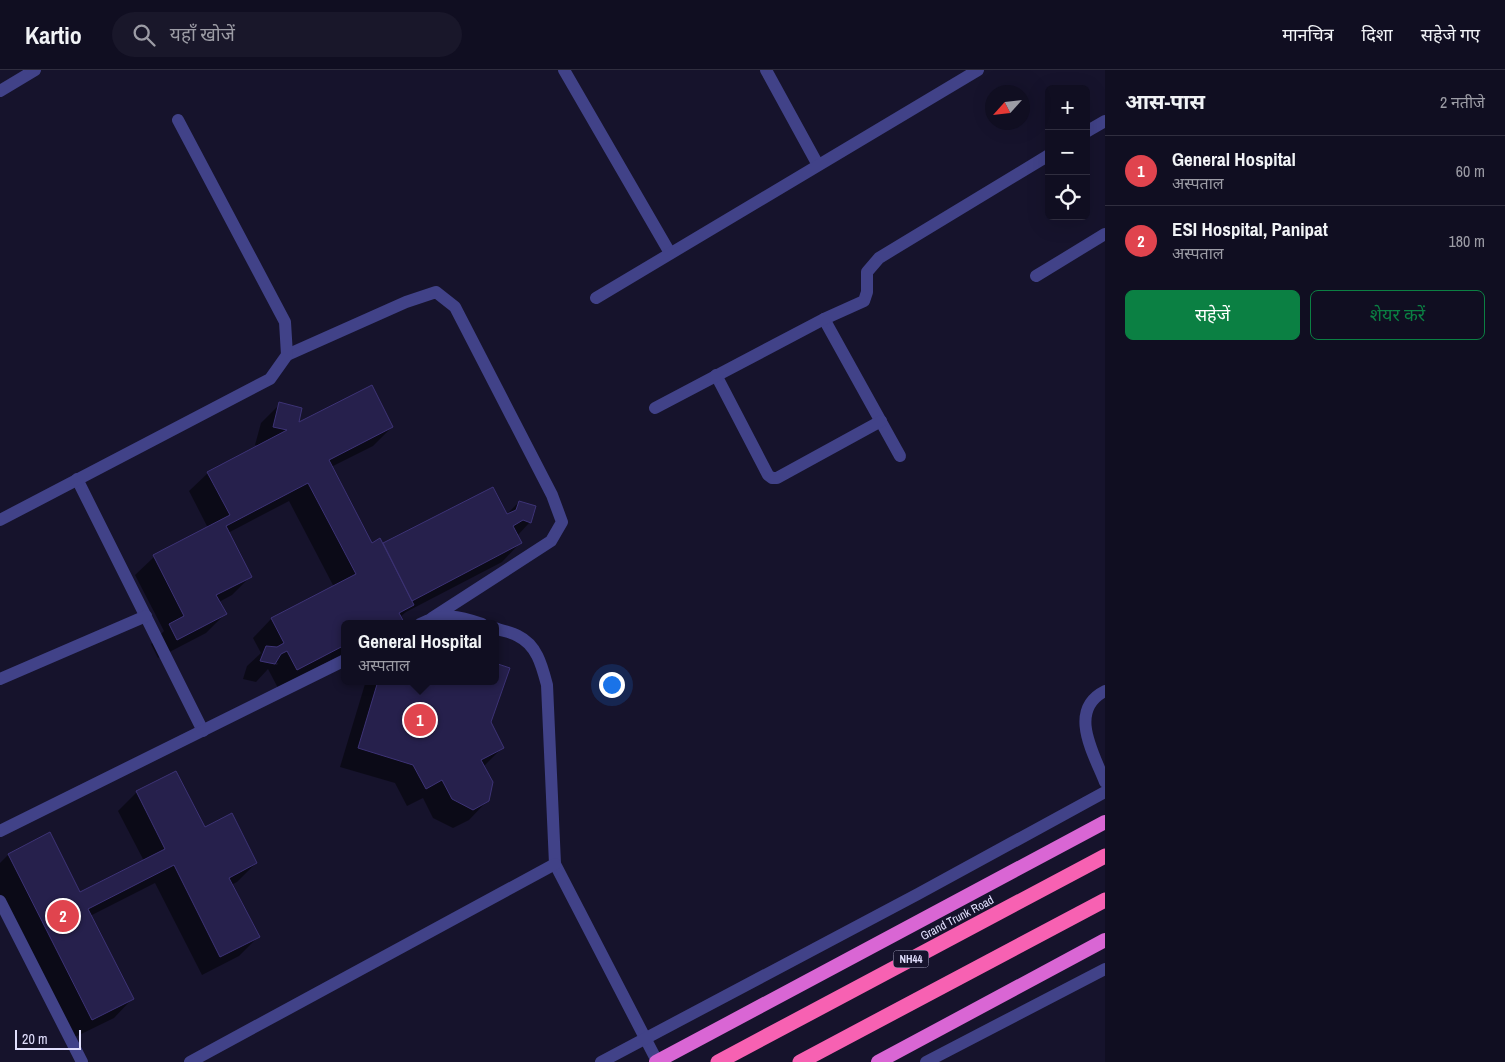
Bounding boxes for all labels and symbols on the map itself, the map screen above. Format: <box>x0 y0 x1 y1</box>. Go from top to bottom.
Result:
north arrow <box>985 85 1030 130</box>
your location <box>599 672 625 698</box>
pin: 1 <box>404 701 436 739</box>
street label: Grand Trunk Road <box>917 892 997 944</box>
pin: 2 <box>47 897 79 935</box>
road number: NH44 <box>894 951 928 968</box>
scale bar <box>15 1027 81 1050</box>

